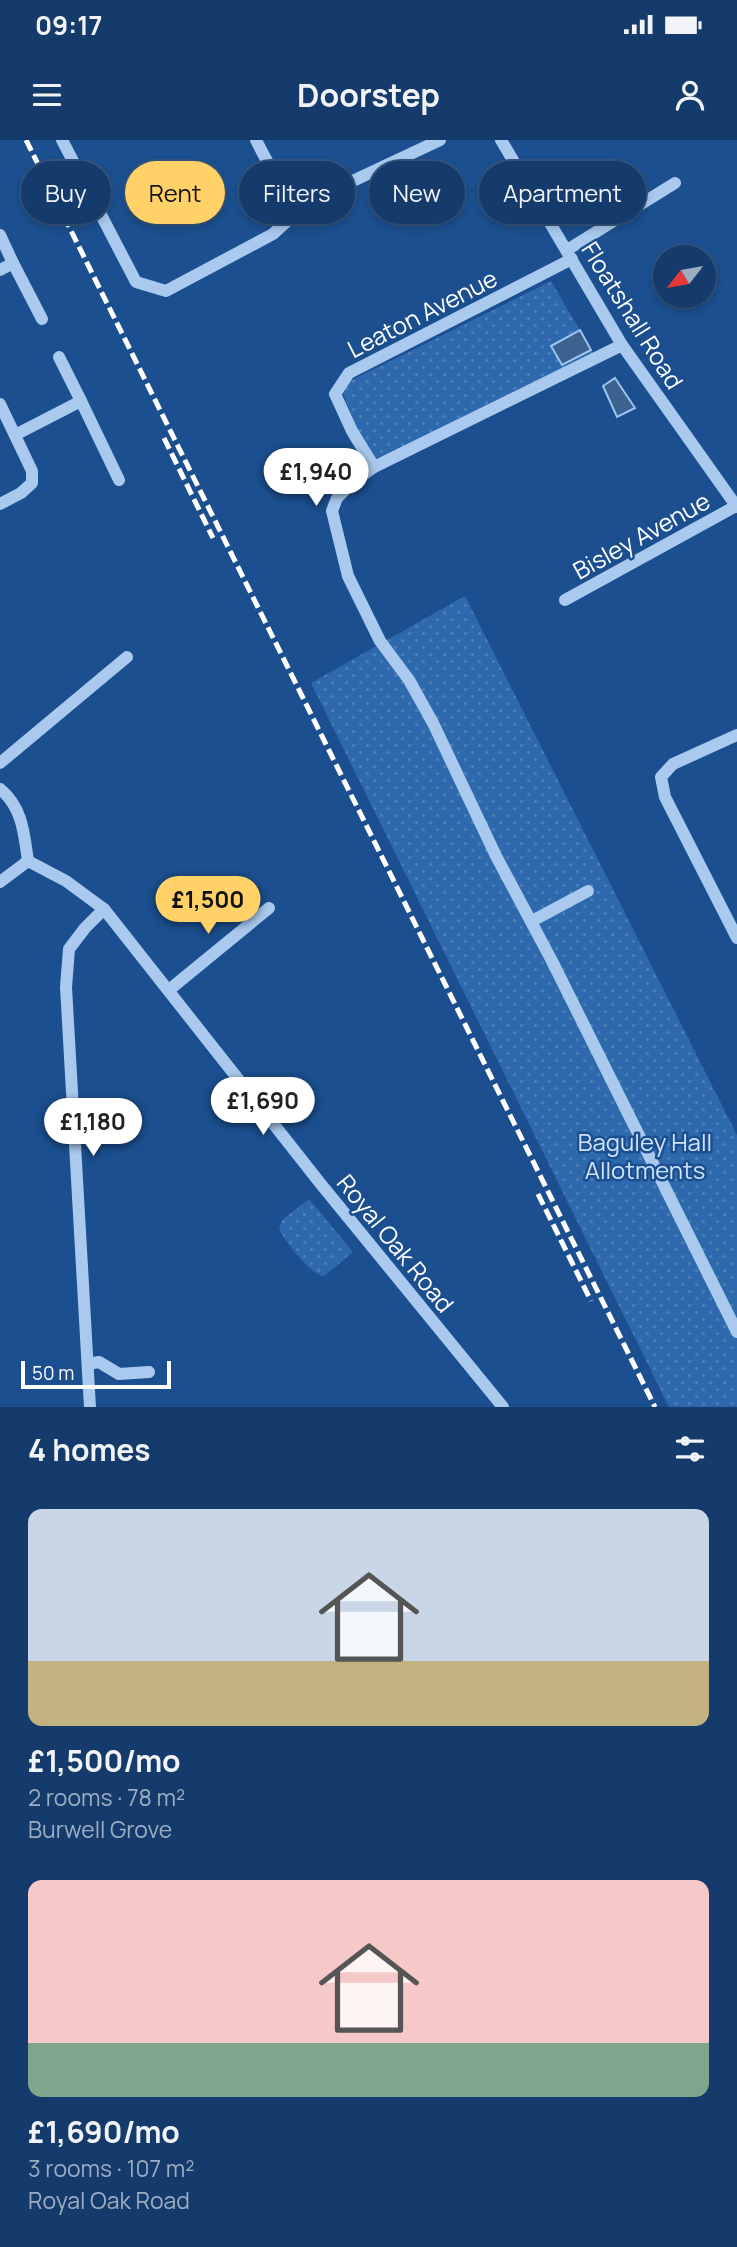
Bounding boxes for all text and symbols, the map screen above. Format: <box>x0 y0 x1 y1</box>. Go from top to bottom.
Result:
text: 09:17 <box>35 7 102 43</box>
text: Doorstep <box>297 73 440 117</box>
icon: menu <box>28 76 66 114</box>
icon: person <box>671 76 709 114</box>
chip: Buy <box>21 161 111 224</box>
chip: Rent <box>125 161 225 224</box>
chip: Filters <box>239 161 355 224</box>
chip: New <box>369 161 465 224</box>
chip: Apartment <box>479 161 646 224</box>
street label: Floatshall Road <box>575 235 691 395</box>
north arrow <box>653 245 716 308</box>
map controls <box>653 245 716 308</box>
street label: Leaton Avenue <box>341 261 503 365</box>
pin: £1,940 <box>259 448 373 508</box>
text: £1,940 <box>280 455 352 487</box>
street label: Bisley Avenue <box>567 484 715 586</box>
pin: £1,500 <box>151 876 265 936</box>
text: £1,500 <box>171 883 245 915</box>
pin: £1,690 <box>206 1077 320 1137</box>
text: £1,690 <box>227 1084 299 1116</box>
pin: £1,180 <box>36 1098 150 1158</box>
text: £1,180 <box>60 1105 126 1137</box>
park label: Baguley Hall Allotments <box>578 1125 712 1186</box>
street label: Royal Oak Road <box>330 1167 462 1319</box>
scale bar <box>21 1358 172 1390</box>
text: 50 m <box>32 1360 74 1386</box>
text: 4 homes <box>28 1429 151 1470</box>
icon: filters <box>671 1430 709 1468</box>
icon: home <box>306 1554 432 1680</box>
text: £1,500/mo <box>28 1740 181 1781</box>
text: 2 rooms · 78 m² <box>28 1781 185 1813</box>
text: Burwell Grove <box>28 1813 172 1845</box>
icon: home <box>306 1925 432 2051</box>
text: £1,690/mo <box>28 2111 180 2152</box>
text: 3 rooms · 107 m² <box>28 2152 194 2184</box>
text: Royal Oak Road <box>28 2184 190 2216</box>

